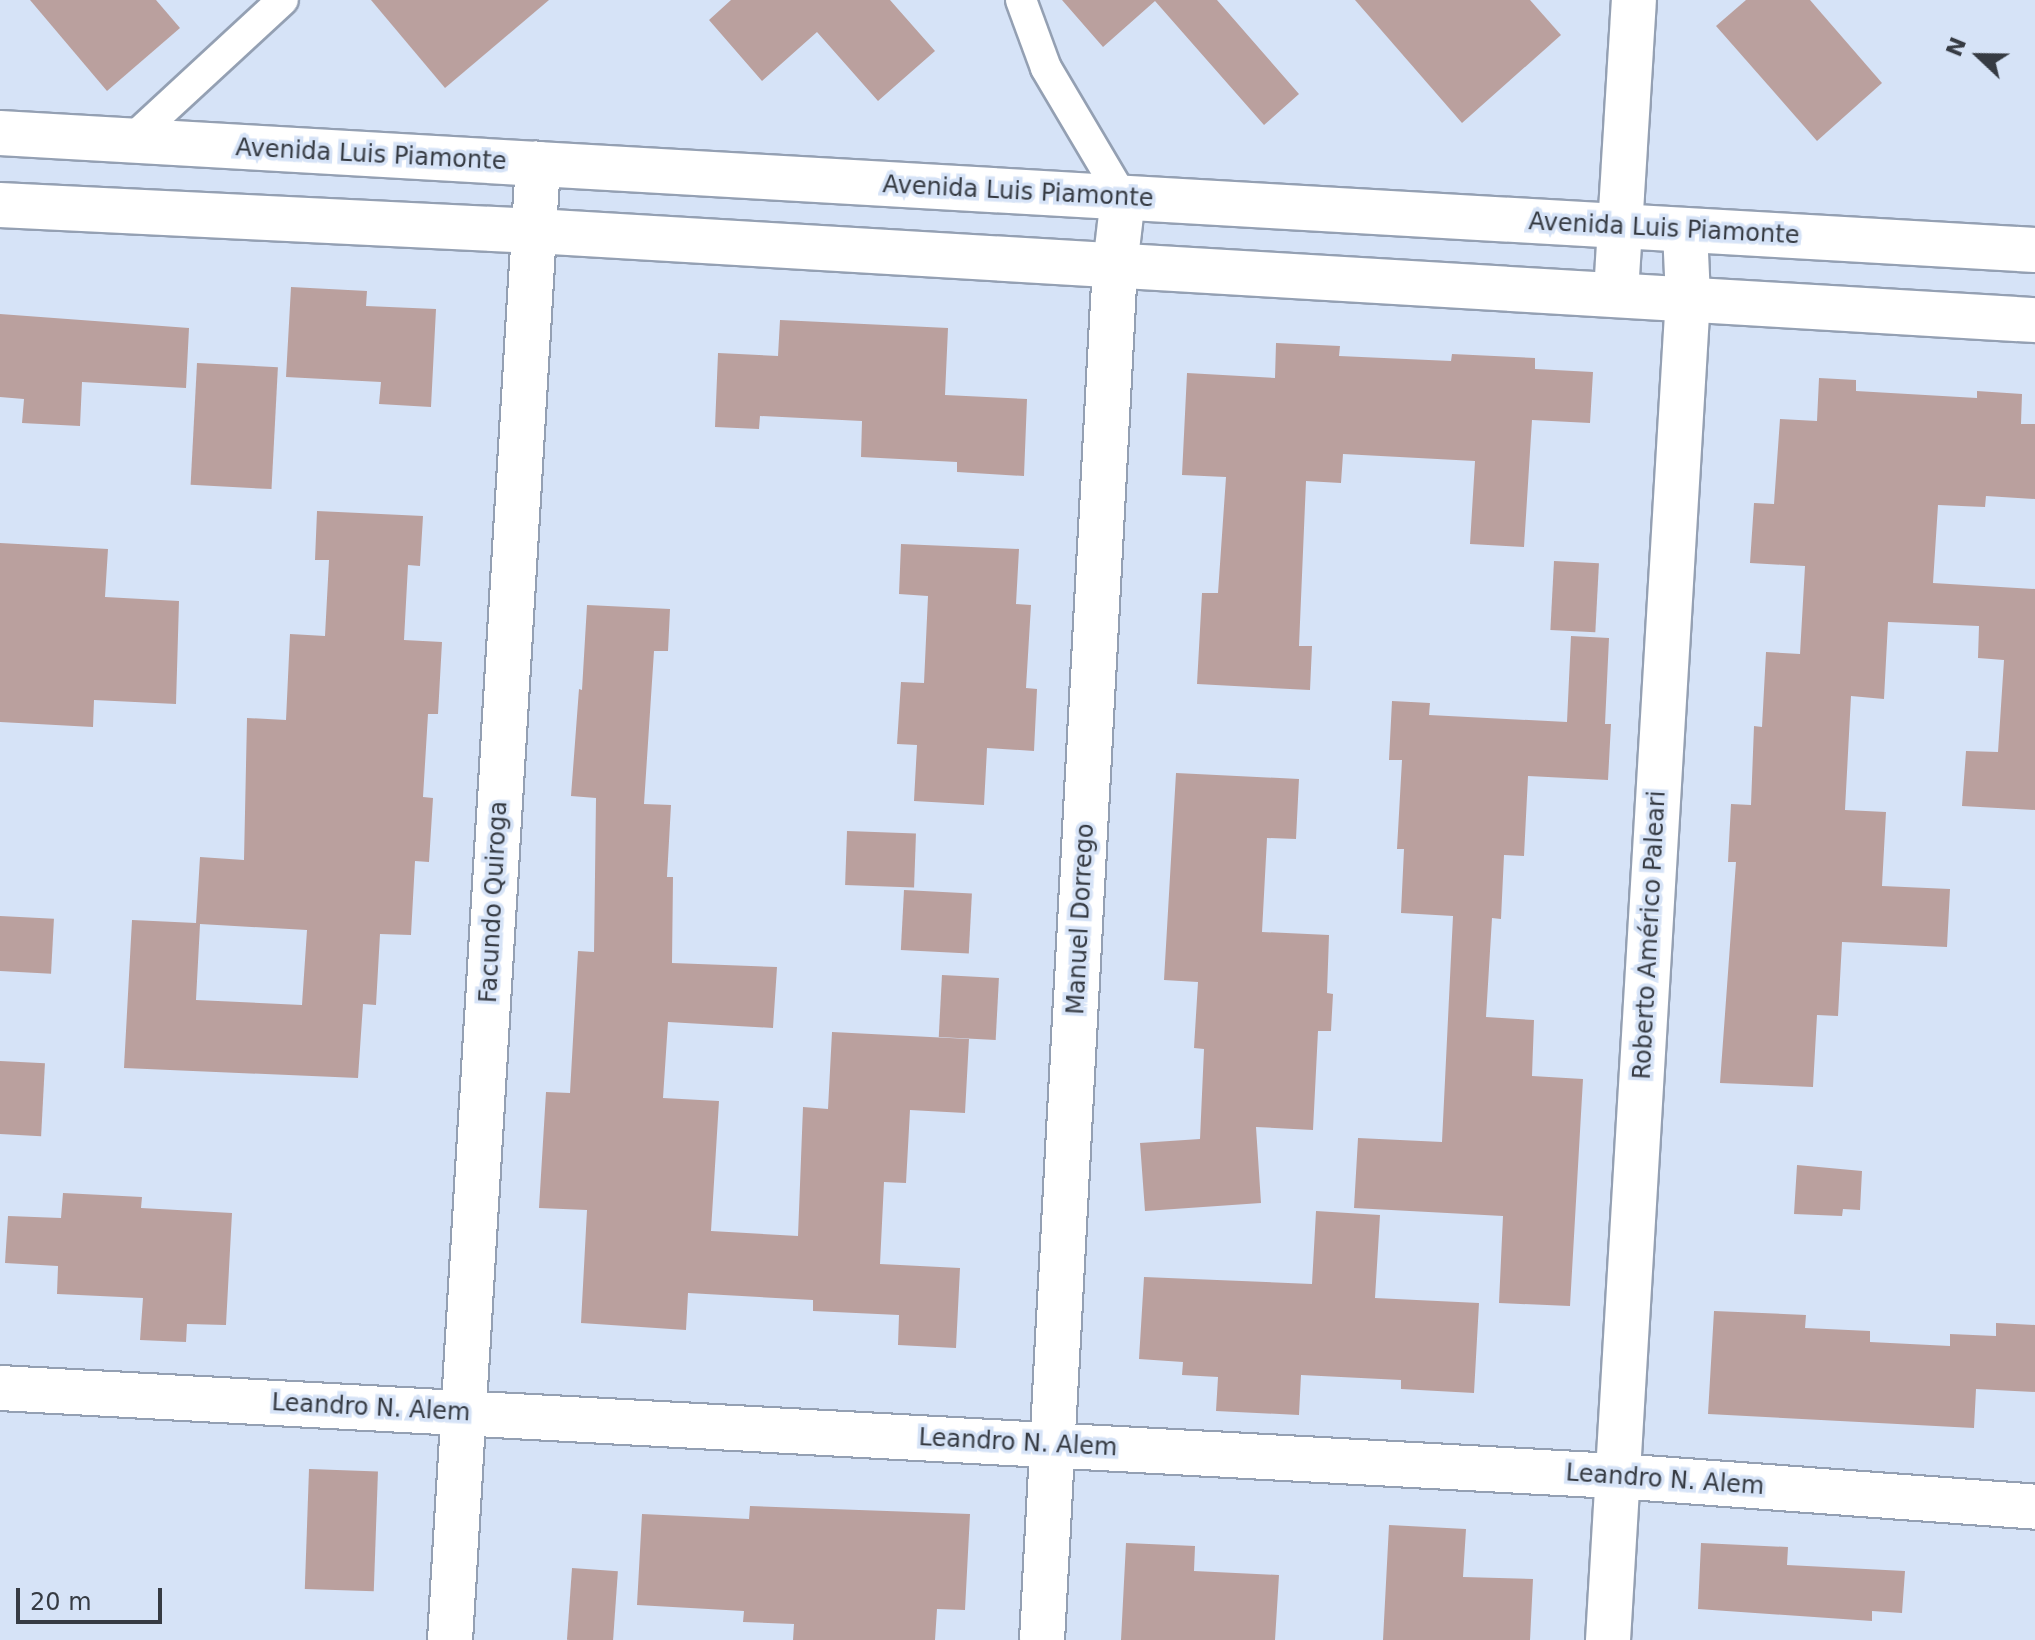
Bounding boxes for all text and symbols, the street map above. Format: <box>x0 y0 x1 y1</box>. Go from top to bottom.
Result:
north arrow <box>1939 16 2019 96</box>
text: N <box>1941 34 1971 60</box>
street label: Avenida Luis Piamonte <box>235 134 507 176</box>
street label: Avenida Luis Piamonte <box>882 171 1154 213</box>
street label: Avenida Luis Piamonte <box>1528 208 1800 250</box>
street label: Roberto Américo Paleari <box>1628 790 1672 1080</box>
street label: Facundo Quiroga <box>474 800 514 1004</box>
street label: Manuel Dorrego <box>1062 823 1100 1015</box>
street label: Leandro N. Alem <box>271 1388 471 1428</box>
street label: Leandro N. Alem <box>918 1423 1118 1463</box>
street label: Leandro N. Alem <box>1565 1459 1765 1501</box>
scale bar <box>20 1572 166 1622</box>
text: 20 m <box>30 1588 92 1616</box>

